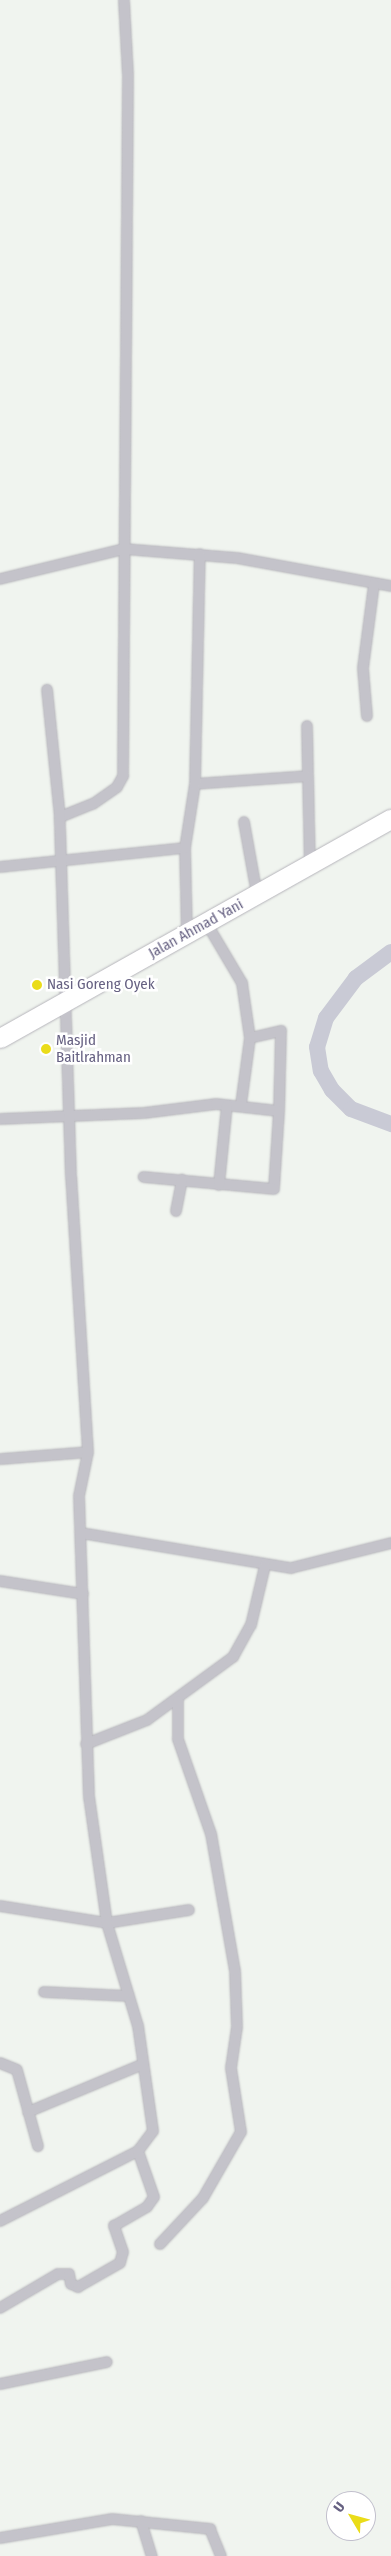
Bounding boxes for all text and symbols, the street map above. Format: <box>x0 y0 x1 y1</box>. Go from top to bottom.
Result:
street label: Jalan Ahmad Yani <box>145 896 247 962</box>
place label: Nasi Goreng Oyek <box>47 976 155 994</box>
marker: Nasi Goreng Oyek <box>31 979 43 991</box>
place label: Masjid Baitlrahman <box>56 1031 131 1066</box>
marker: Masjid Baitlrahman <box>40 1043 52 1055</box>
north arrow <box>326 2491 376 2541</box>
text: U <box>330 2499 349 2516</box>

